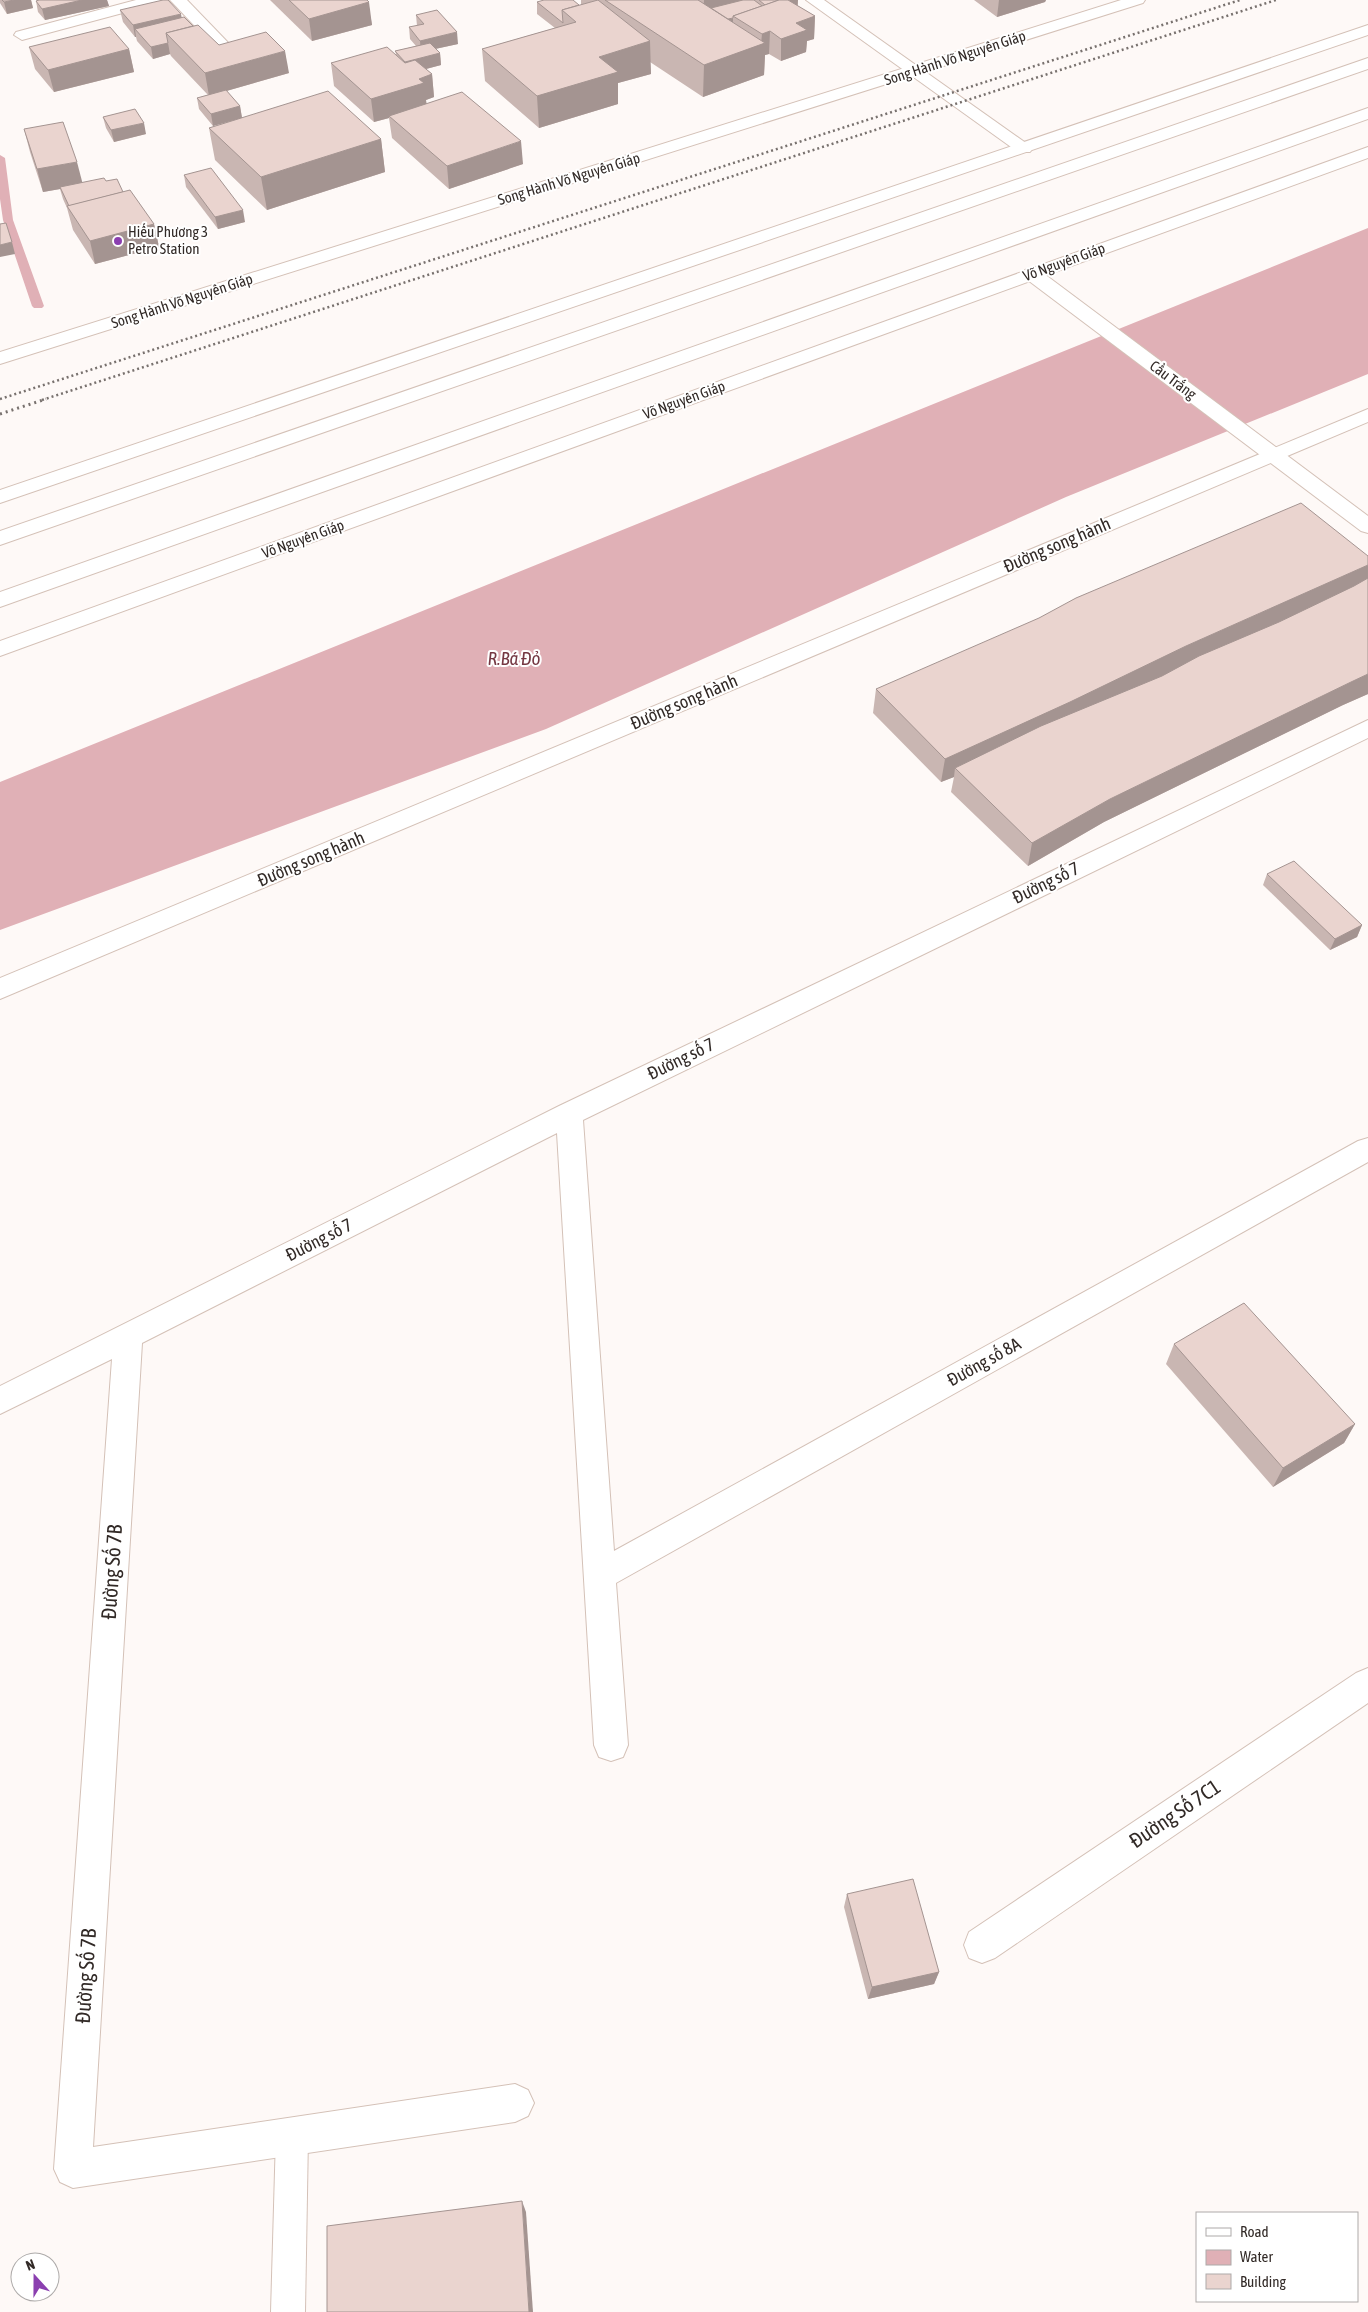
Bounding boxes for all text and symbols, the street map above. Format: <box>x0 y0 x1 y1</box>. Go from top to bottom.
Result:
street label: Song Hành Võ Nguyên Giáp <box>882 27 1028 88</box>
street label: Song Hành Võ Nguyên Giáp <box>496 149 642 208</box>
place label: Hiếu Phương 3 Petro Station <box>128 223 208 257</box>
marker: Hiếu Phương 3 Petro Station <box>112 235 124 247</box>
street label: Võ Nguyên Giáp <box>1020 239 1107 284</box>
street label: Song Hành Võ Nguyên Giáp <box>109 270 255 331</box>
street label: Cầu Trắng <box>1147 357 1200 403</box>
street label: Võ Nguyên Giáp <box>640 377 727 422</box>
street label: Đường song hành <box>1000 513 1114 577</box>
street label: Võ Nguyên Giáp <box>259 516 346 561</box>
water label: R.Bá Đỏ <box>488 647 541 669</box>
street label: Đường song hành <box>627 670 741 734</box>
street label: Đường song hành <box>254 827 368 891</box>
street label: Đường số 7 <box>1008 856 1083 908</box>
street label: Đường số 7 <box>643 1032 718 1084</box>
street label: Đường số 7 <box>282 1213 356 1265</box>
street label: Đường số 8A <box>943 1332 1024 1390</box>
street label: Đường Số 7B <box>96 1524 126 1620</box>
street label: Đường Số 7C1 <box>1124 1774 1225 1852</box>
street label: Đường Số 7B <box>70 1928 100 2024</box>
legend <box>1196 2212 1358 2302</box>
text: Road <box>1240 2223 1269 2240</box>
text: Water <box>1240 2248 1273 2265</box>
north arrow <box>10 2252 60 2302</box>
text: N <box>24 2256 37 2274</box>
text: Building <box>1240 2273 1286 2290</box>

